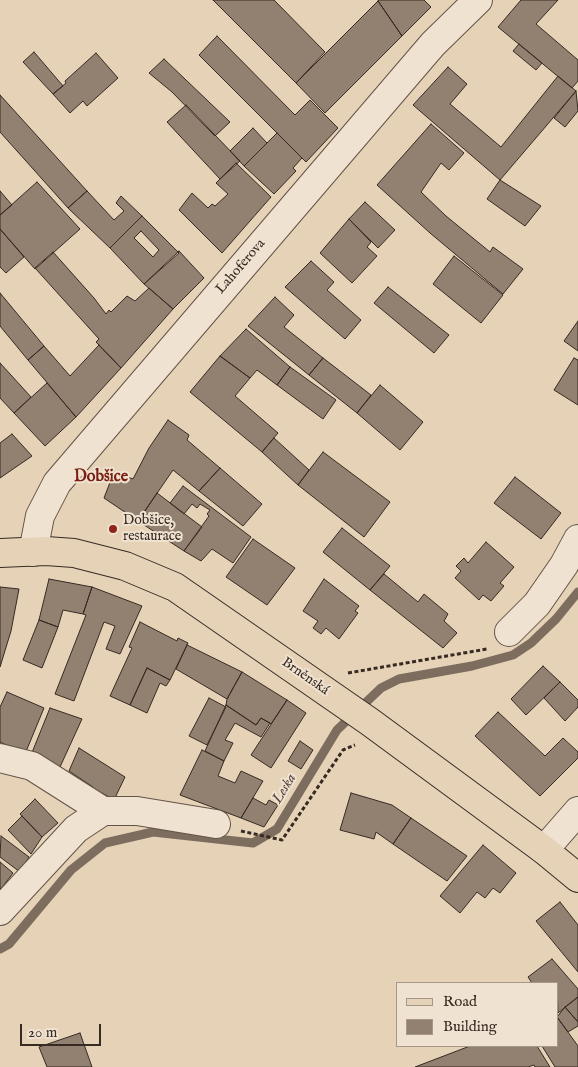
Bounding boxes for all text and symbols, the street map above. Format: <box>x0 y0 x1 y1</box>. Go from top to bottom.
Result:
street label: Lahoferova <box>213 236 269 298</box>
district label: Dobšice <box>74 468 128 488</box>
place label: Dobšice, restaurace <box>123 513 181 546</box>
marker: Dobšice, restaurace <box>107 523 119 535</box>
street label: Brněnská <box>278 655 332 699</box>
water label: Leska <box>269 771 301 807</box>
legend <box>396 982 558 1047</box>
text: Road <box>443 992 477 1011</box>
scale bar <box>22 1014 104 1046</box>
text: Building <box>443 1017 497 1036</box>
text: 20 m <box>28 1023 57 1042</box>

